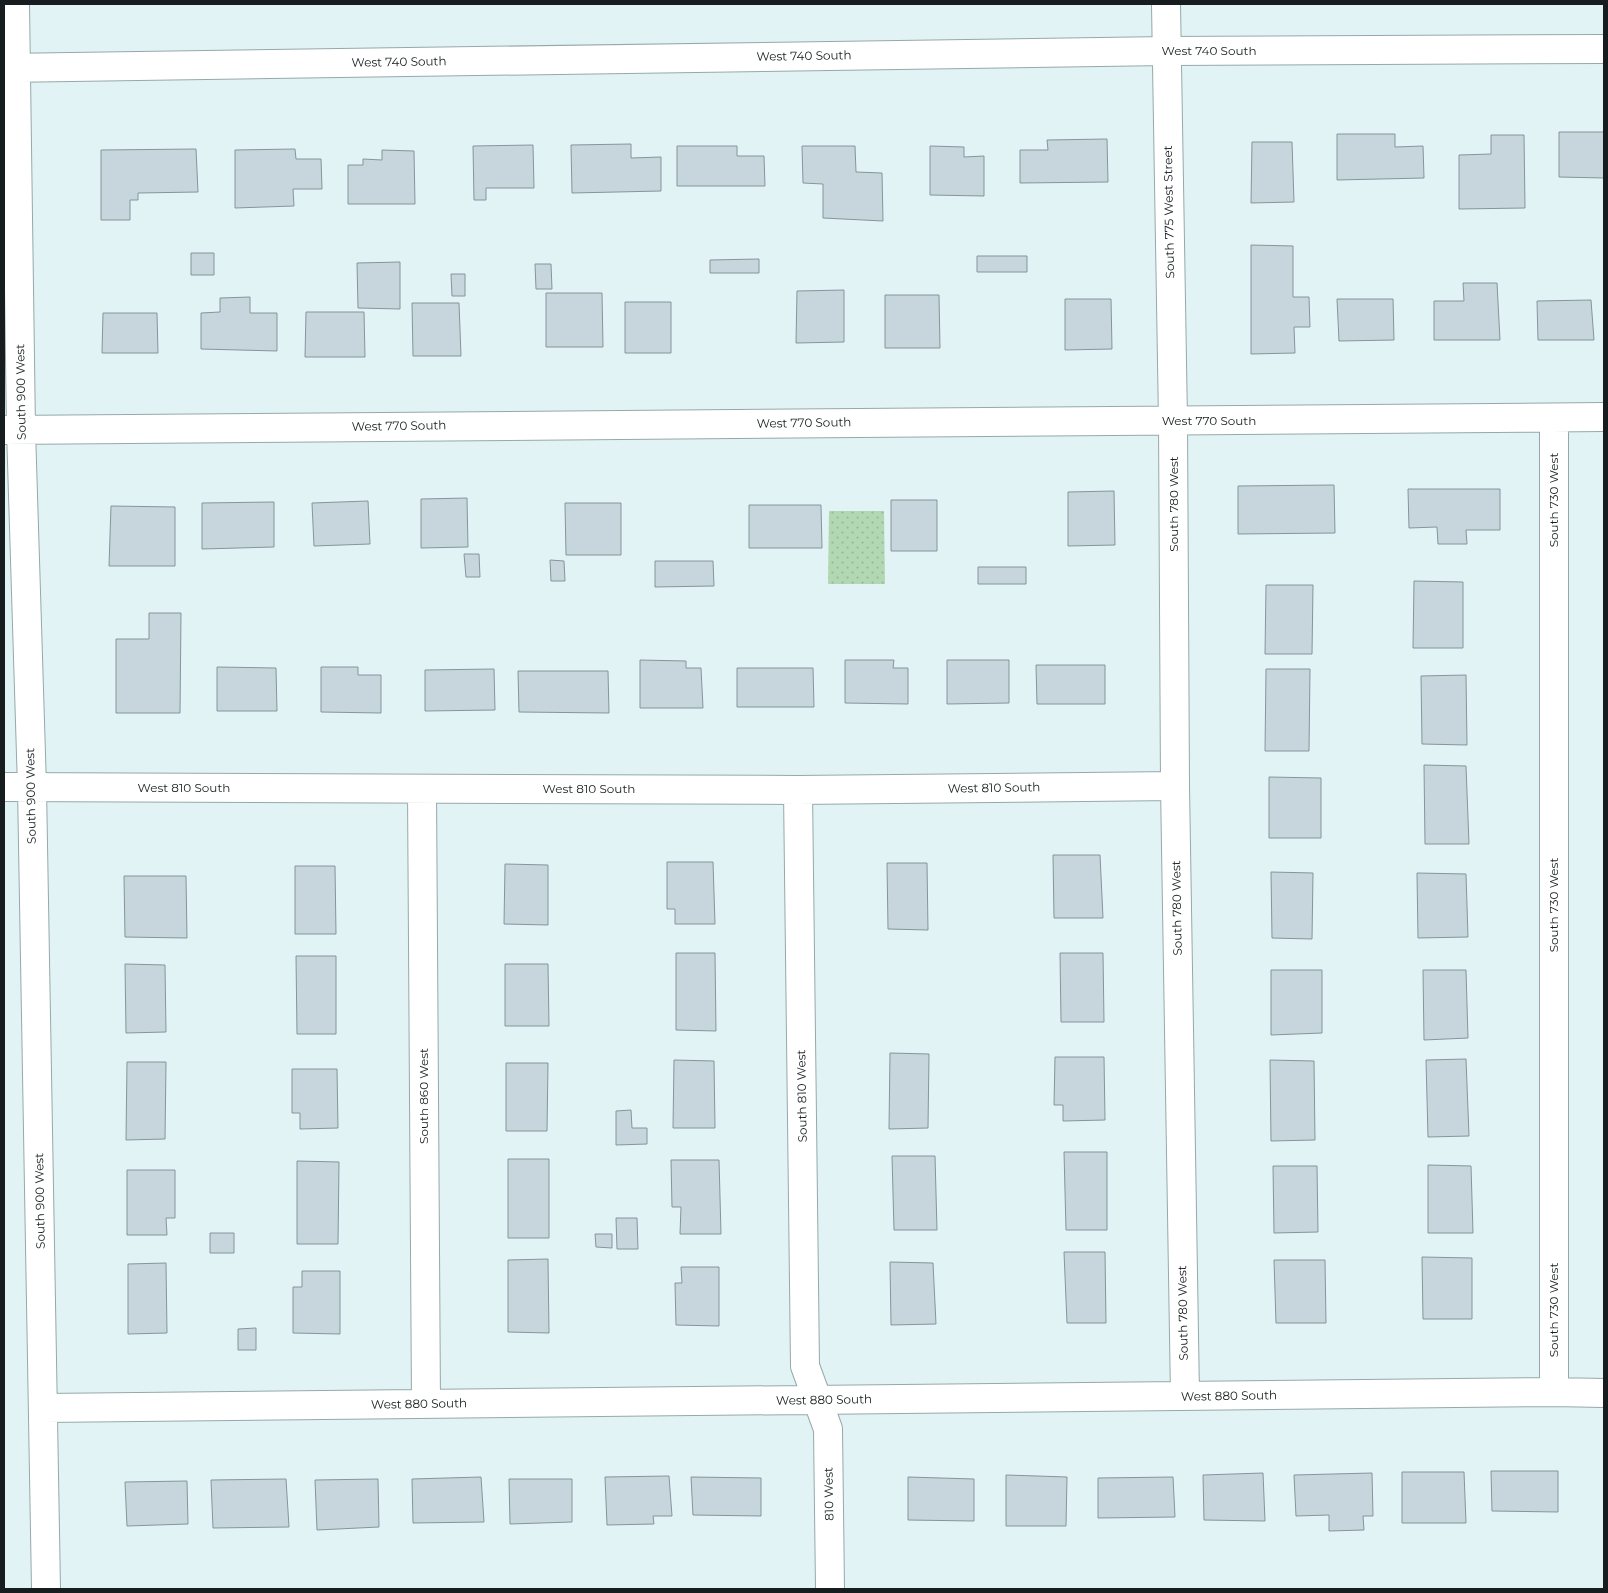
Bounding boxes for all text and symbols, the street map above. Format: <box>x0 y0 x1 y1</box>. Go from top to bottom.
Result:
street label: West 740 South <box>1161 43 1257 58</box>
street label: West 740 South <box>756 47 852 64</box>
street label: West 740 South <box>351 53 447 70</box>
street label: South 775 West Street <box>1160 145 1177 279</box>
street label: South 900 West <box>12 344 29 440</box>
street label: West 770 South <box>1162 413 1256 428</box>
street label: West 770 South <box>757 414 851 431</box>
street label: West 770 South <box>352 417 446 434</box>
street label: South 730 West <box>1546 453 1561 547</box>
street label: South 780 West <box>1166 456 1181 552</box>
street label: South 900 West <box>22 748 39 844</box>
street label: West 810 South <box>947 779 1041 796</box>
street label: West 810 South <box>138 780 230 795</box>
street label: West 810 South <box>543 781 635 796</box>
street label: South 730 West <box>1546 858 1561 952</box>
street label: South 780 West <box>1168 860 1185 956</box>
street label: South 860 West <box>416 1048 431 1144</box>
street label: South 810 West <box>793 1049 810 1143</box>
street label: South 900 West <box>31 1153 48 1249</box>
street label: South 730 West <box>1546 1263 1561 1357</box>
street label: South 780 West <box>1174 1265 1191 1361</box>
street label: West 880 South <box>1181 1387 1277 1404</box>
street label: West 880 South <box>776 1391 872 1408</box>
street label: West 880 South <box>371 1395 467 1412</box>
street label: 810 West <box>821 1467 836 1521</box>

